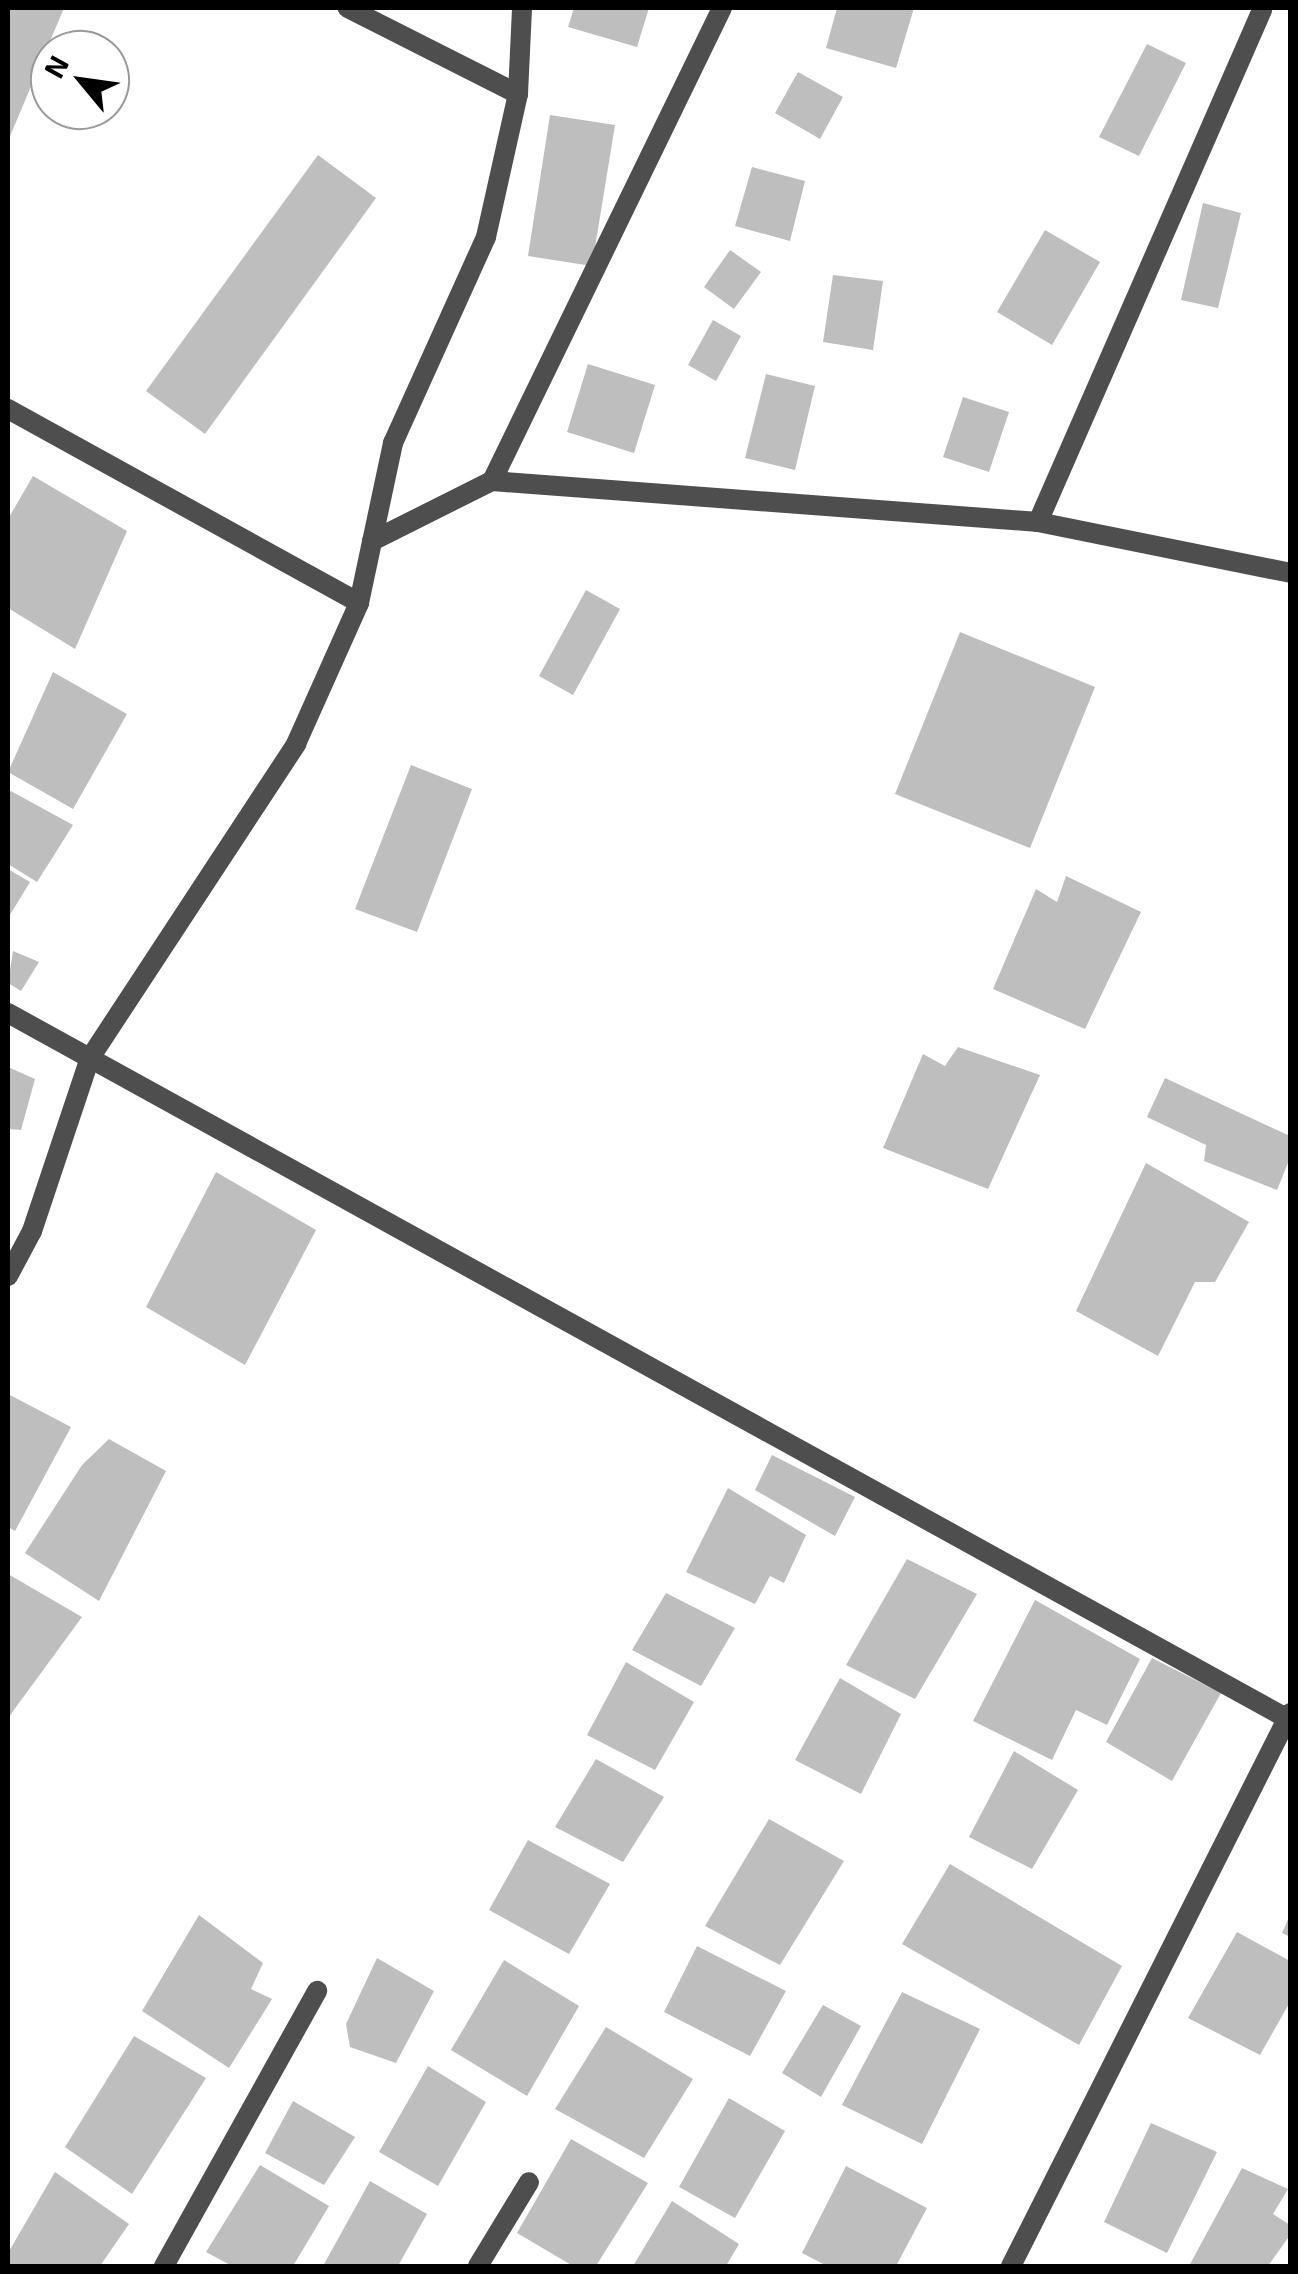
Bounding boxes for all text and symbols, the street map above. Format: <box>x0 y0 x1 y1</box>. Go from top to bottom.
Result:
north arrow <box>30 30 130 130</box>
text: N <box>36 49 75 84</box>

